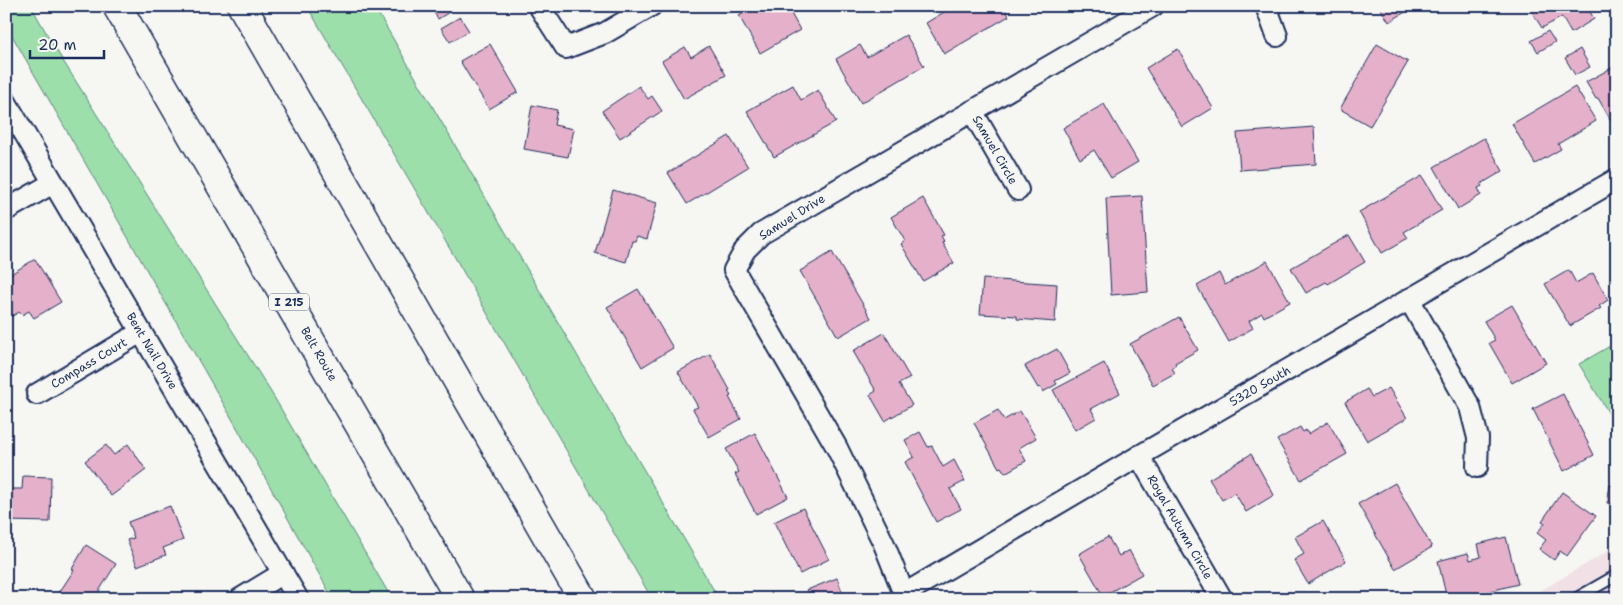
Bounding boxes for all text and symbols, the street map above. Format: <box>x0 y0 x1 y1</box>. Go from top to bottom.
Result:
scale bar <box>30 28 104 60</box>
text: 20 m <box>38 35 77 55</box>
street label: Samuel Circle <box>969 113 1021 188</box>
street label: Samuel Drive <box>756 190 828 244</box>
road number: I 215 <box>269 294 309 310</box>
street label: Bent Nail Drive <box>123 310 181 393</box>
street label: Belt Route <box>297 324 341 384</box>
street label: Compass Court <box>48 334 130 392</box>
street label: 5320 South <box>1227 362 1293 410</box>
street label: Royal Autumn Circle <box>1144 472 1216 582</box>

